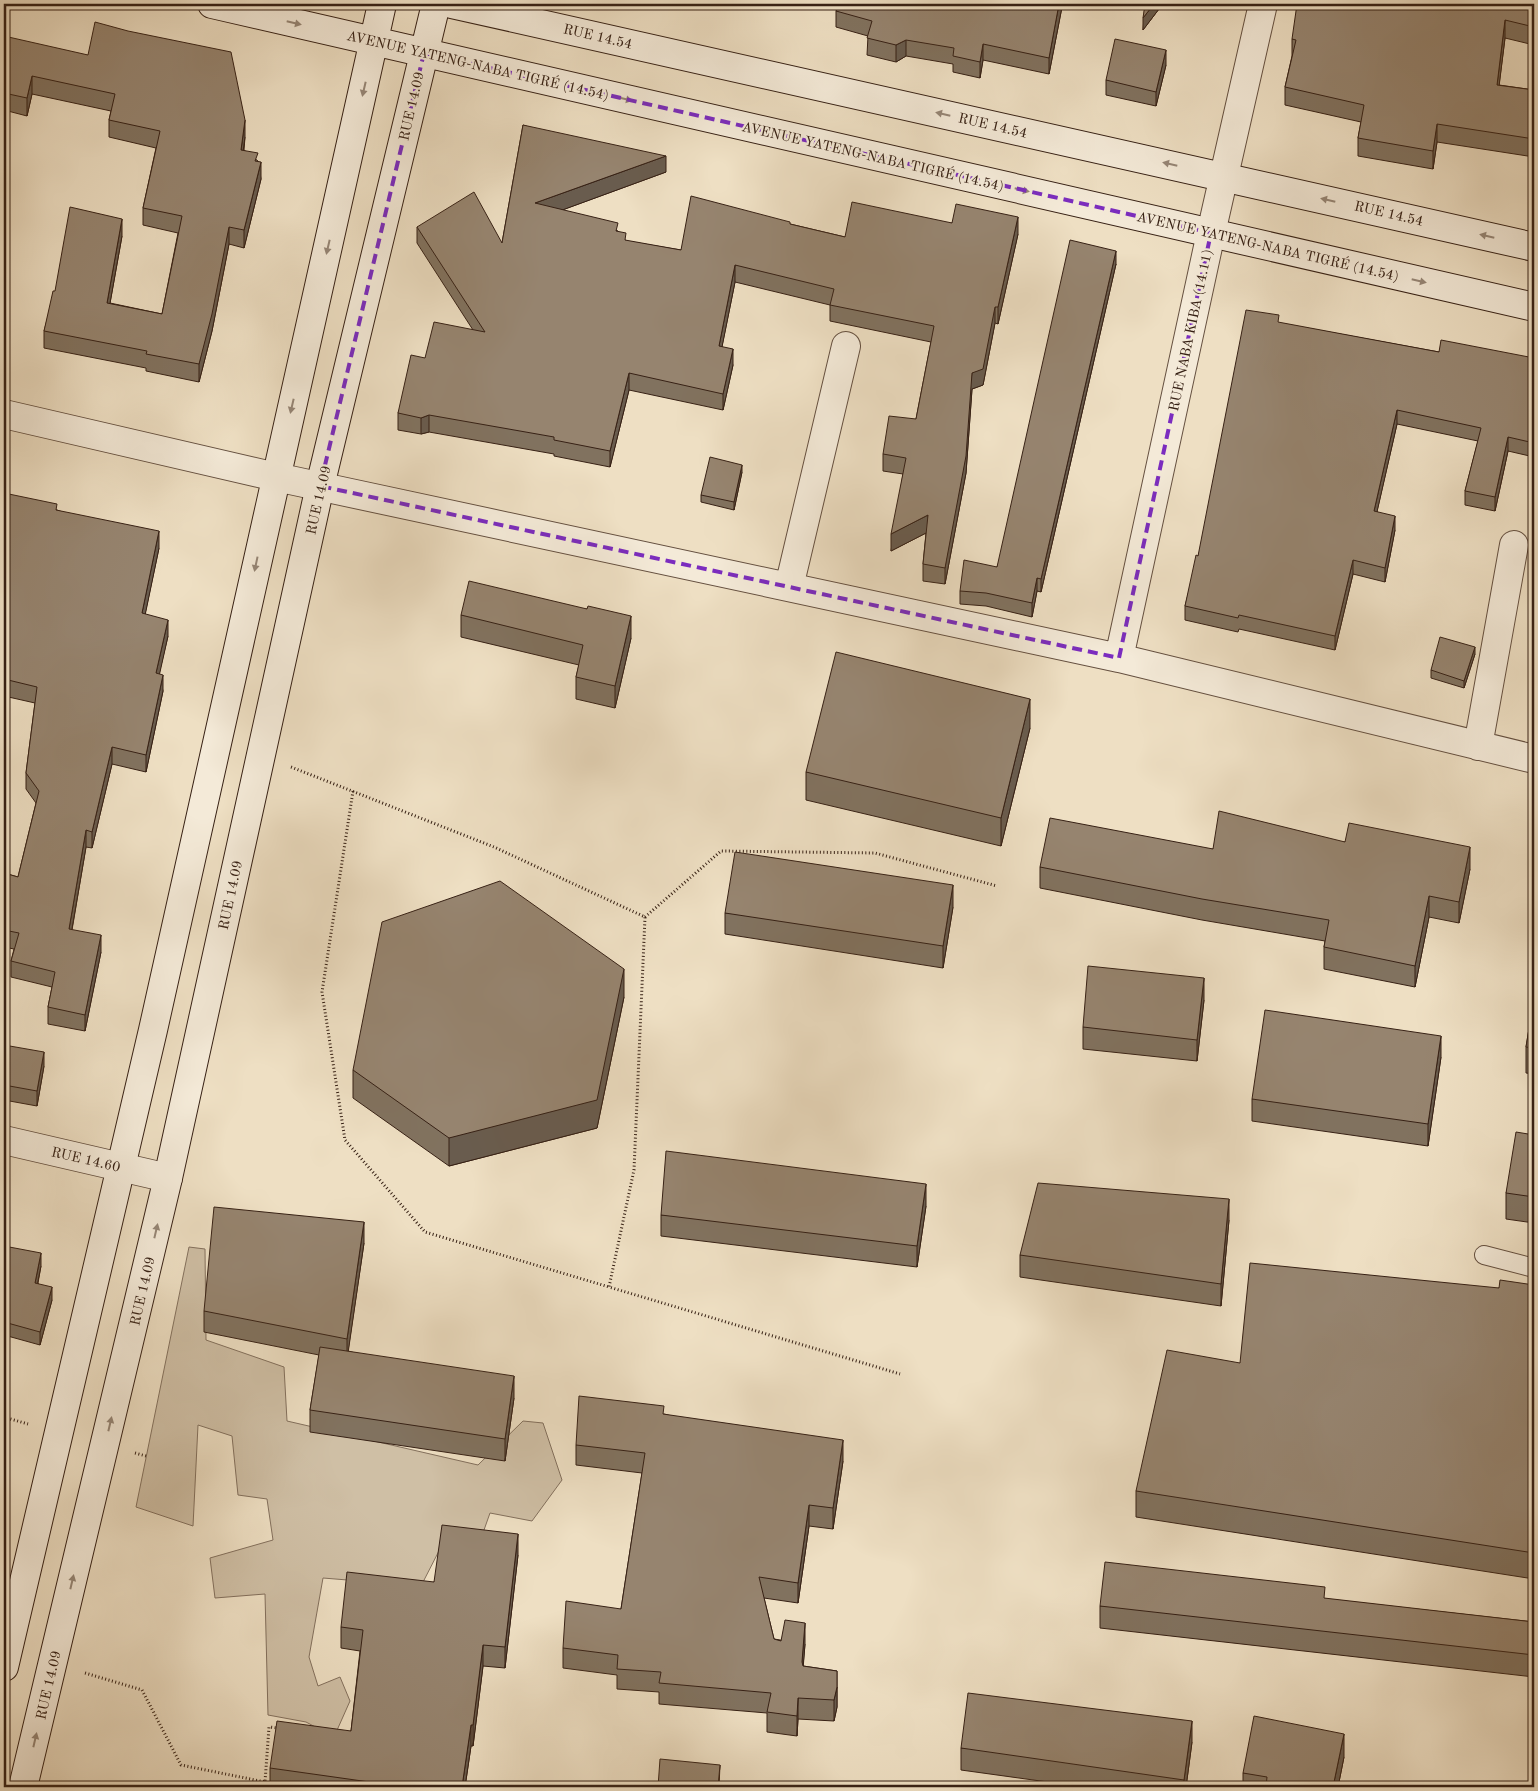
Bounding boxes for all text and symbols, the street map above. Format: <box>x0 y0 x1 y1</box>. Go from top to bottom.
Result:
one-way arrow <box>286 19 301 27</box>
street label: RUE 14.54 <box>562 22 634 52</box>
street label: AVENUE YATENG-NABA TIGRÉ (14.54) <box>345 26 611 103</box>
street label: RUE 14.09 <box>397 70 427 142</box>
one-way arrow <box>360 81 368 96</box>
one-way arrow <box>617 95 632 103</box>
one-way arrow <box>934 109 950 117</box>
street label: RUE 14.54 <box>957 111 1029 141</box>
street label: AVENUE YATENG-NABA TIGRÉ (14.54) <box>740 117 1006 194</box>
one-way arrow <box>1162 160 1177 168</box>
one-way arrow <box>1015 186 1030 194</box>
one-way arrow <box>1320 195 1336 203</box>
street label: RUE 14.54 <box>1353 199 1425 229</box>
street label: AVENUE YATENG-NABA TIGRÉ (14.54) <box>1135 207 1401 284</box>
one-way arrow <box>1479 232 1494 240</box>
one-way arrow <box>324 240 332 255</box>
street label: RUE NABA KIBA (14.11) <box>1167 248 1215 413</box>
one-way arrow <box>1412 277 1427 285</box>
one-way arrow <box>288 398 296 413</box>
street label: RUE 14.09 <box>304 464 334 536</box>
one-way arrow <box>252 557 260 572</box>
street label: RUE 14.09 <box>217 859 245 931</box>
street label: RUE 14.60 <box>50 1145 122 1175</box>
one-way arrow <box>152 1224 160 1239</box>
street label: RUE 14.09 <box>128 1255 158 1327</box>
one-way arrow <box>106 1416 114 1431</box>
one-way arrow <box>69 1574 77 1589</box>
street label: RUE 14.09 <box>34 1649 64 1721</box>
one-way arrow <box>31 1732 39 1747</box>

